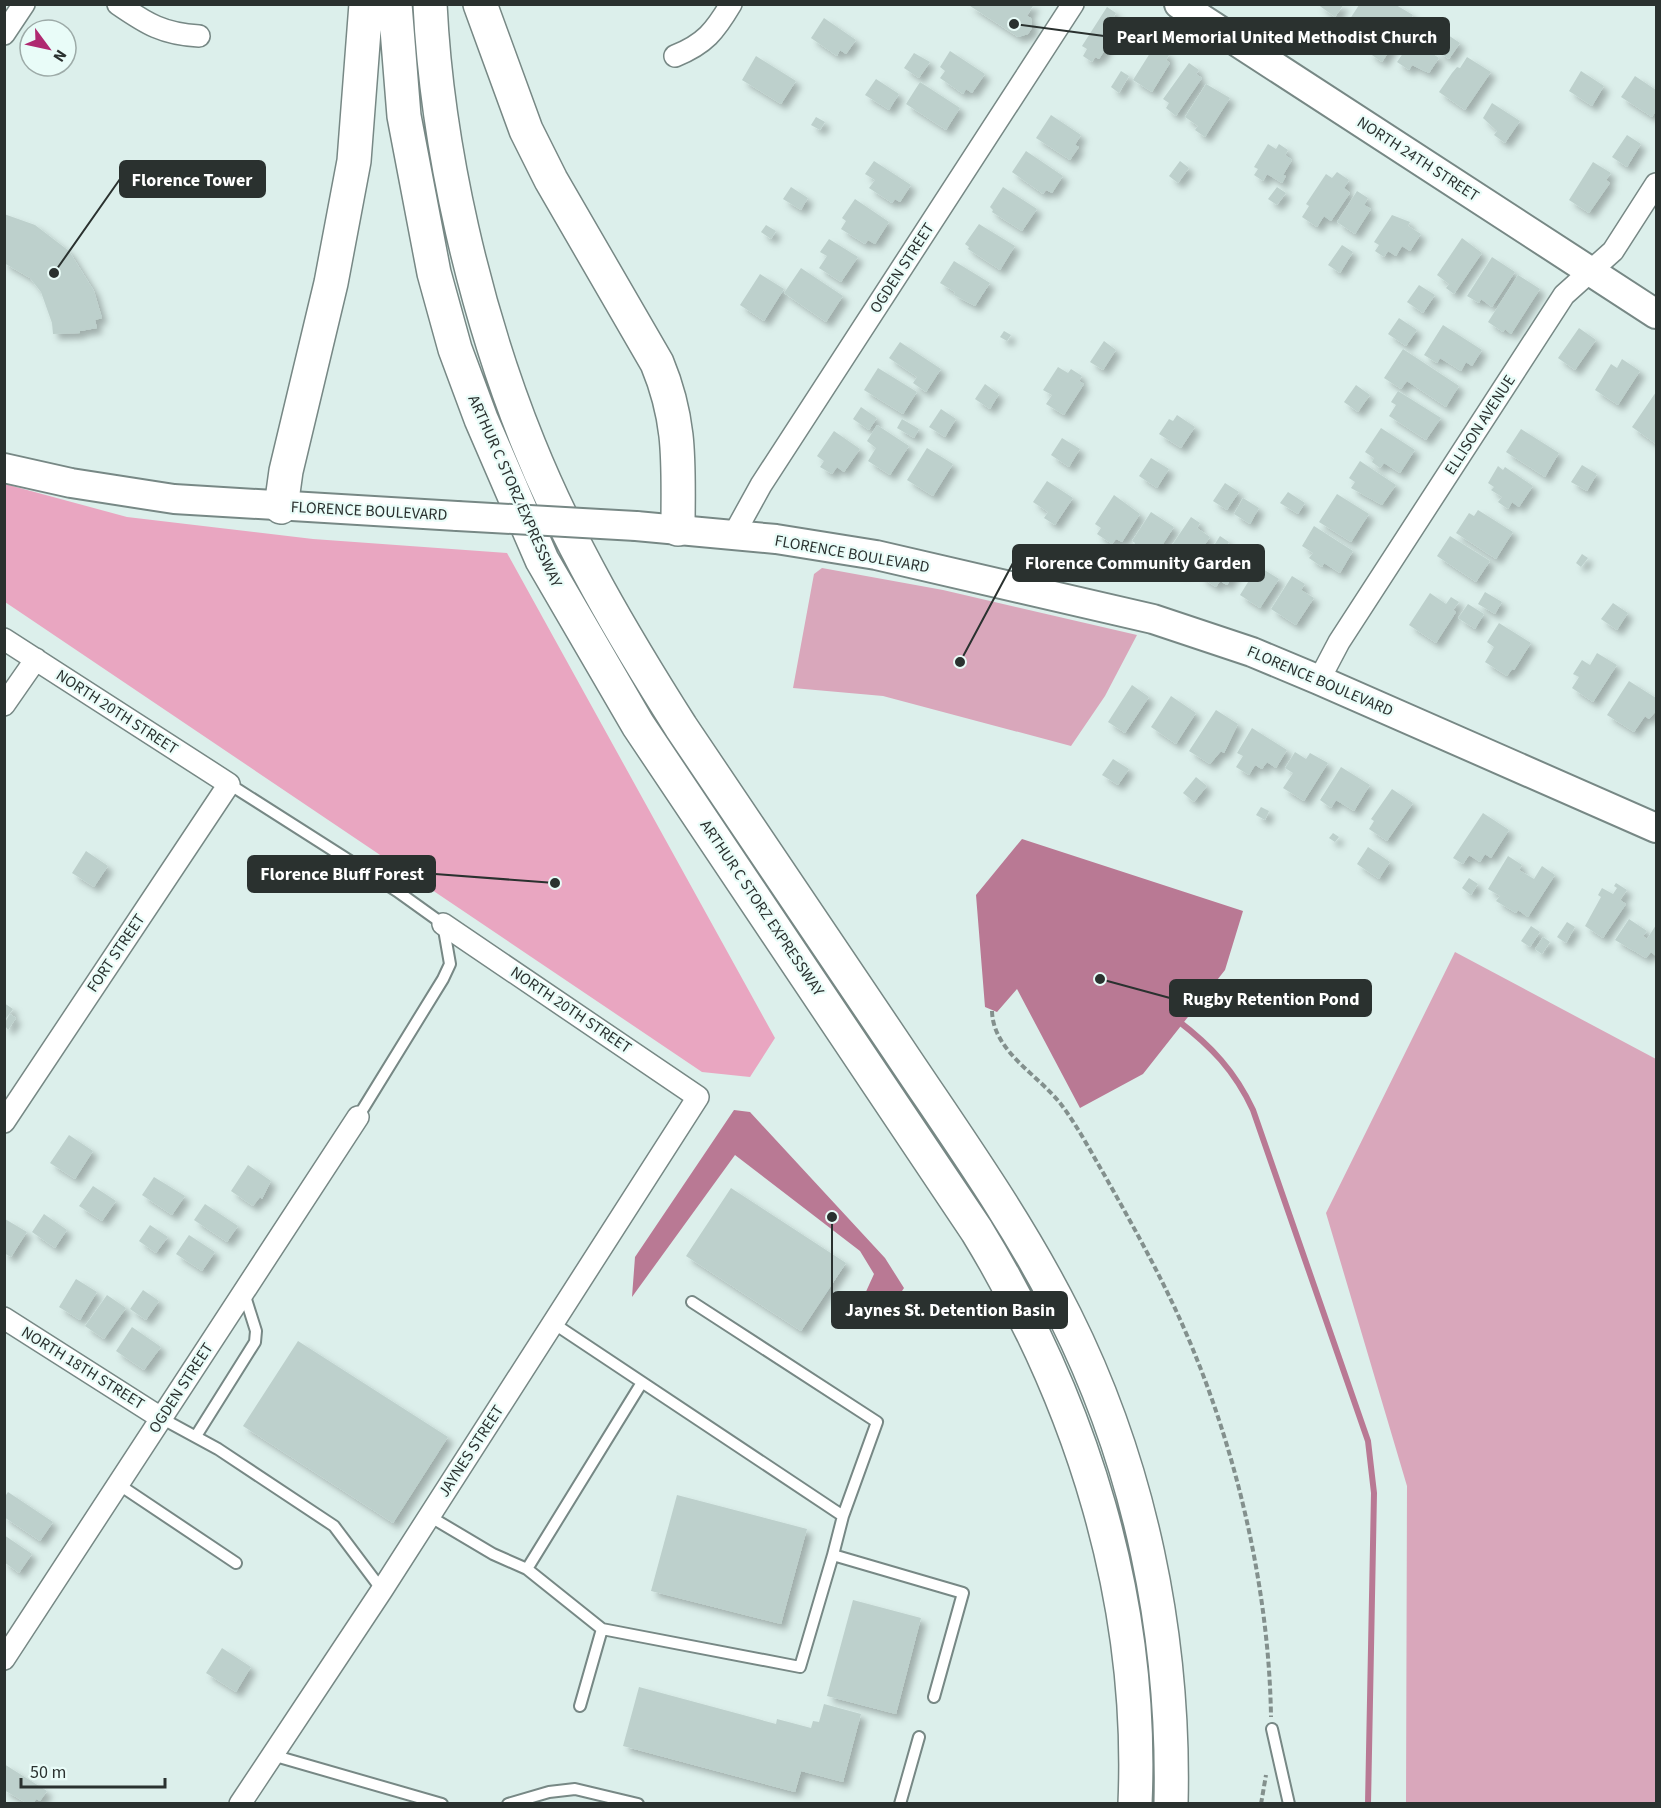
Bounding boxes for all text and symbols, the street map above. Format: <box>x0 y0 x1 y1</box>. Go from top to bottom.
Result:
north arrow <box>18 18 78 78</box>
callout: Pearl Memorial United Methodist Church <box>1104 18 1449 54</box>
text: Pearl Memorial United Methodist Church <box>1117 25 1437 50</box>
text: N <box>48 45 72 66</box>
street label: NORTH 24TH STREET <box>1353 111 1484 207</box>
callout: Florence Tower <box>120 161 265 197</box>
text: Florence Tower <box>132 168 253 193</box>
street label: OGDEN STREET <box>865 218 940 317</box>
street label: ELLISON AVENUE <box>1439 371 1521 479</box>
street label: ARTHUR C STORZ EXPRESSWAY <box>463 391 568 591</box>
street label: FLORENCE BOULEVARD <box>290 496 448 526</box>
street label: FLORENCE BOULEVARD <box>773 530 931 578</box>
callout: Florence Community Garden <box>1013 545 1264 581</box>
text: Florence Community Garden <box>1025 551 1251 576</box>
street label: FLORENCE BOULEVARD <box>1244 640 1397 722</box>
street label: NORTH 20TH STREET <box>52 664 183 760</box>
street label: ARTHUR C STORZ EXPRESSWAY <box>695 816 830 1001</box>
callout: Florence Bluff Forest <box>248 856 435 892</box>
text: Florence Bluff Forest <box>260 862 424 887</box>
street label: FORT STREET <box>82 909 151 997</box>
street label: NORTH 20TH STREET <box>506 961 636 1059</box>
callout: Rugby Retention Pond <box>1170 980 1371 1016</box>
text: Rugby Retention Pond <box>1183 987 1359 1012</box>
callout: Jaynes St. Detention Basin <box>832 1292 1067 1328</box>
text: Jaynes St. Detention Basin <box>845 1298 1055 1323</box>
street label: NORTH 18TH STREET <box>17 1321 149 1415</box>
street label: OGDEN STREET <box>144 1338 219 1437</box>
street label: JAYNES STREET <box>433 1400 509 1501</box>
scale bar <box>21 1751 165 1789</box>
text: 50 m <box>30 1760 66 1785</box>

